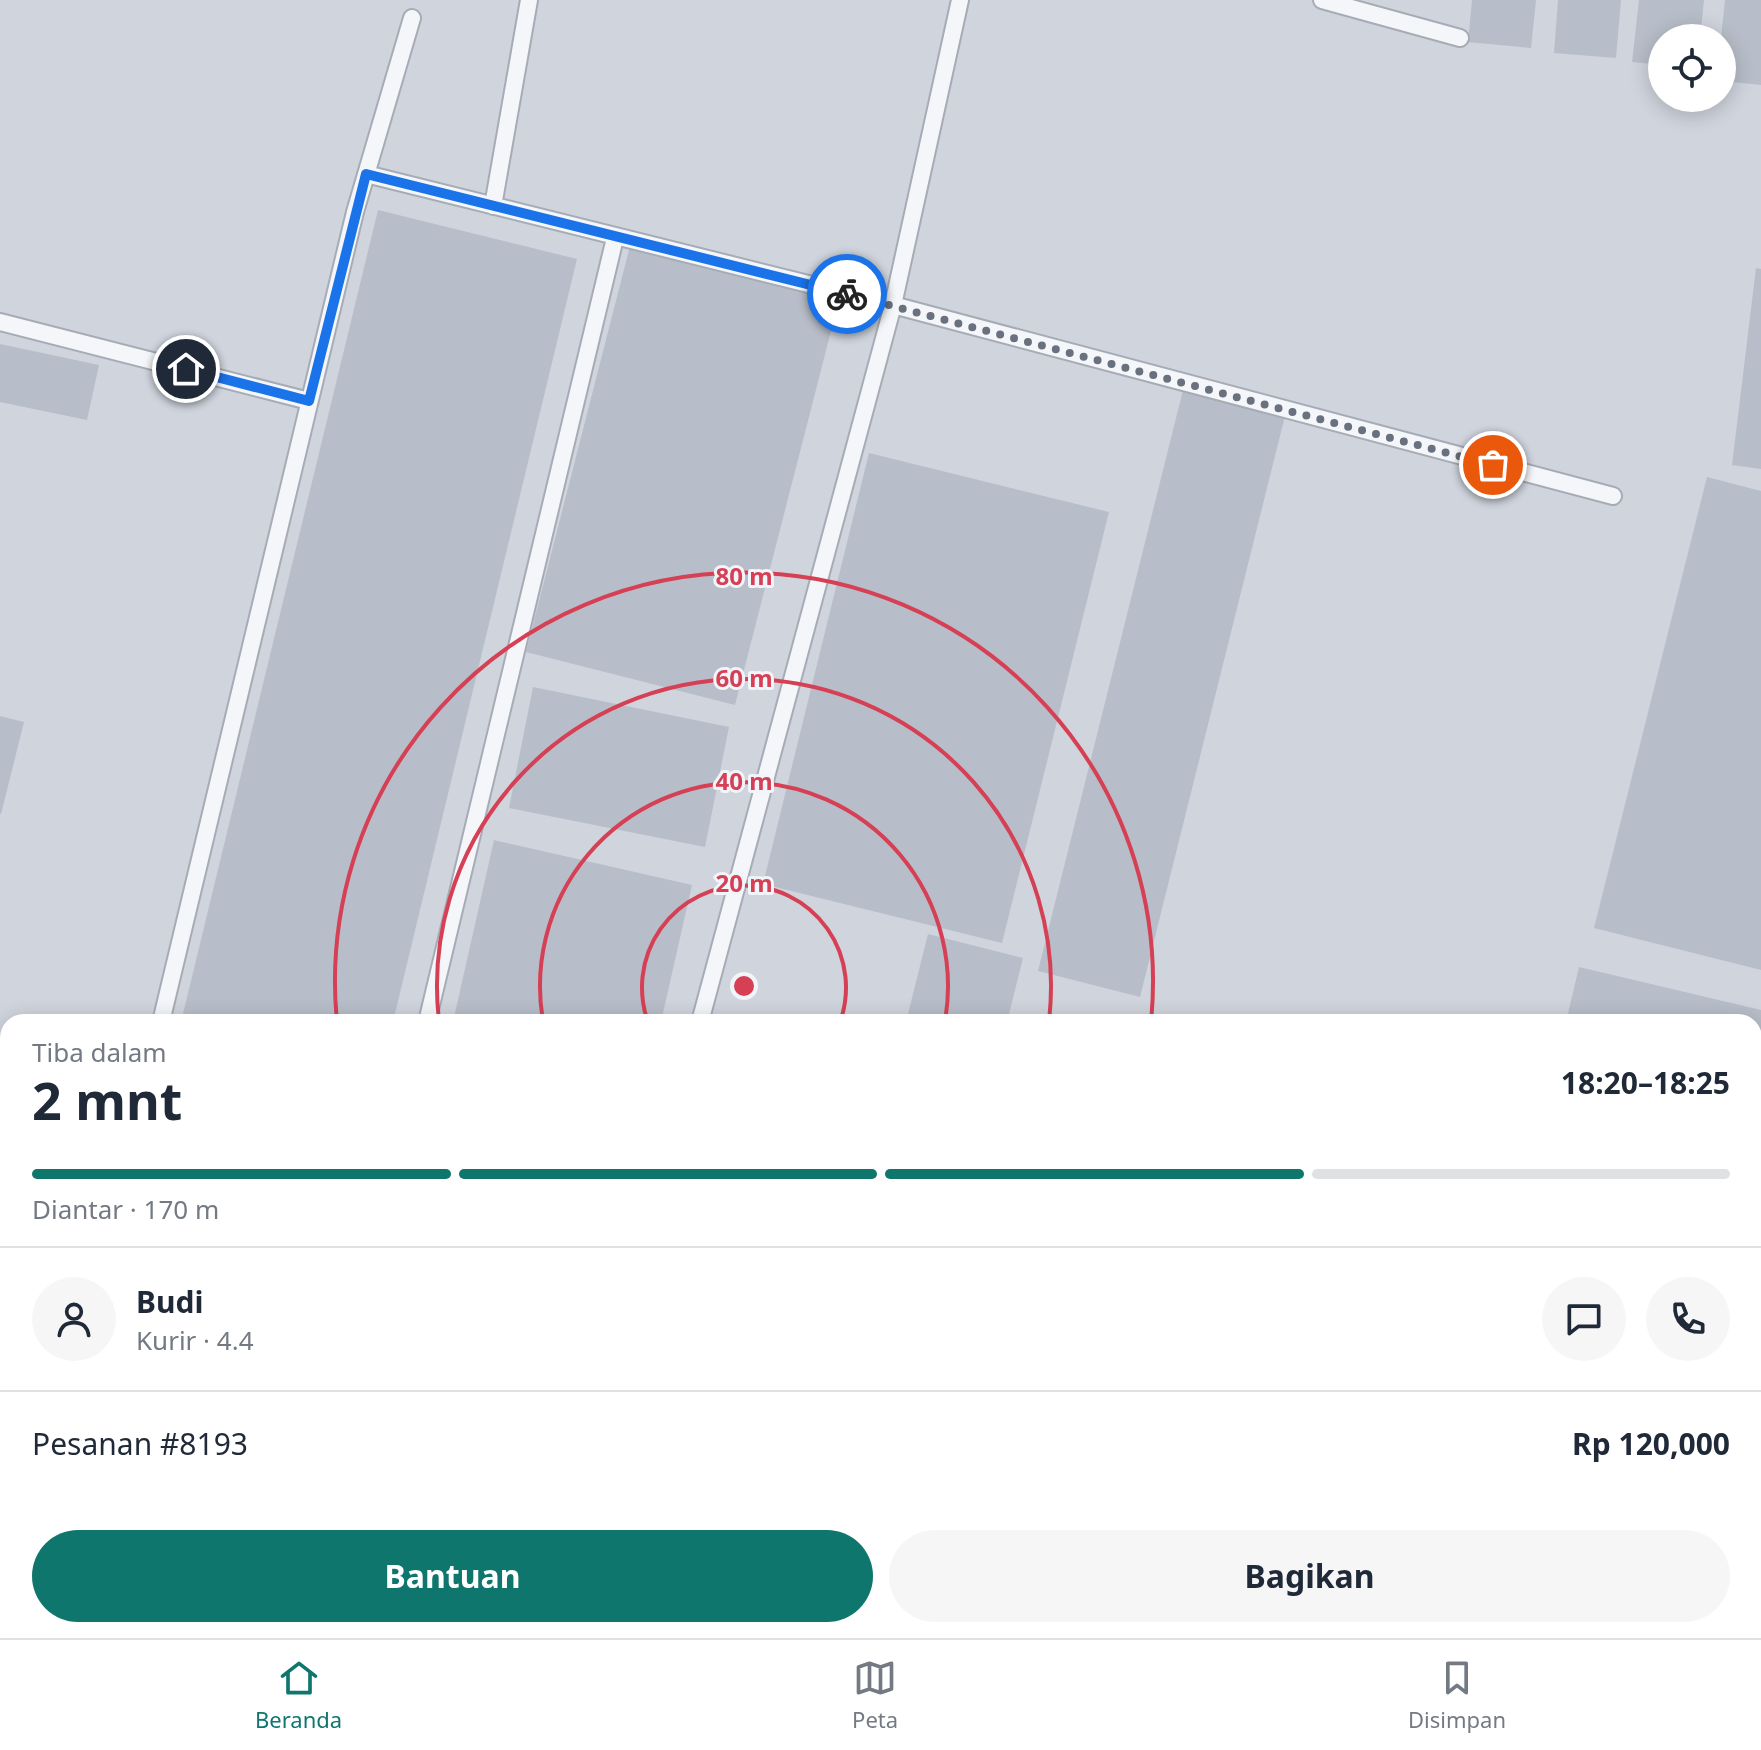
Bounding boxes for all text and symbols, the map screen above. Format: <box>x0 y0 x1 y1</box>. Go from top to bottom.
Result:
map controls <box>1648 24 1736 112</box>
button: locate <box>1648 24 1736 112</box>
courier <box>807 254 887 334</box>
icon: bike <box>825 272 869 316</box>
pin <box>152 335 220 403</box>
icon: home <box>164 347 208 391</box>
pin <box>1459 431 1527 499</box>
icon: bag <box>1471 443 1515 487</box>
text: 80 m <box>715 559 773 592</box>
text: 60 m <box>715 661 773 694</box>
text: 40 m <box>715 764 773 797</box>
text: 20 m <box>715 866 773 899</box>
centre of rings <box>730 972 758 1000</box>
text: Tiba dalam <box>32 1034 167 1070</box>
text: 18:20–18:25 <box>1561 1062 1730 1103</box>
text: 2 mnt <box>32 1064 182 1135</box>
text: Diantar · 170 m <box>32 1191 219 1227</box>
button: person <box>32 1277 116 1361</box>
button: chat <box>1542 1277 1626 1361</box>
button: phone <box>1646 1277 1730 1361</box>
text: Budi <box>136 1281 203 1322</box>
text: Kurir · 4.4 <box>136 1322 254 1358</box>
text: Pesanan #8193 <box>32 1423 248 1464</box>
text: Rp 120,000 <box>1572 1423 1730 1464</box>
button: Bantuan <box>32 1530 873 1622</box>
button: Bagikan <box>889 1530 1730 1622</box>
tab: Beranda <box>255 1656 342 1734</box>
tab: Peta <box>852 1656 898 1734</box>
tab: Disimpan <box>1408 1656 1506 1734</box>

